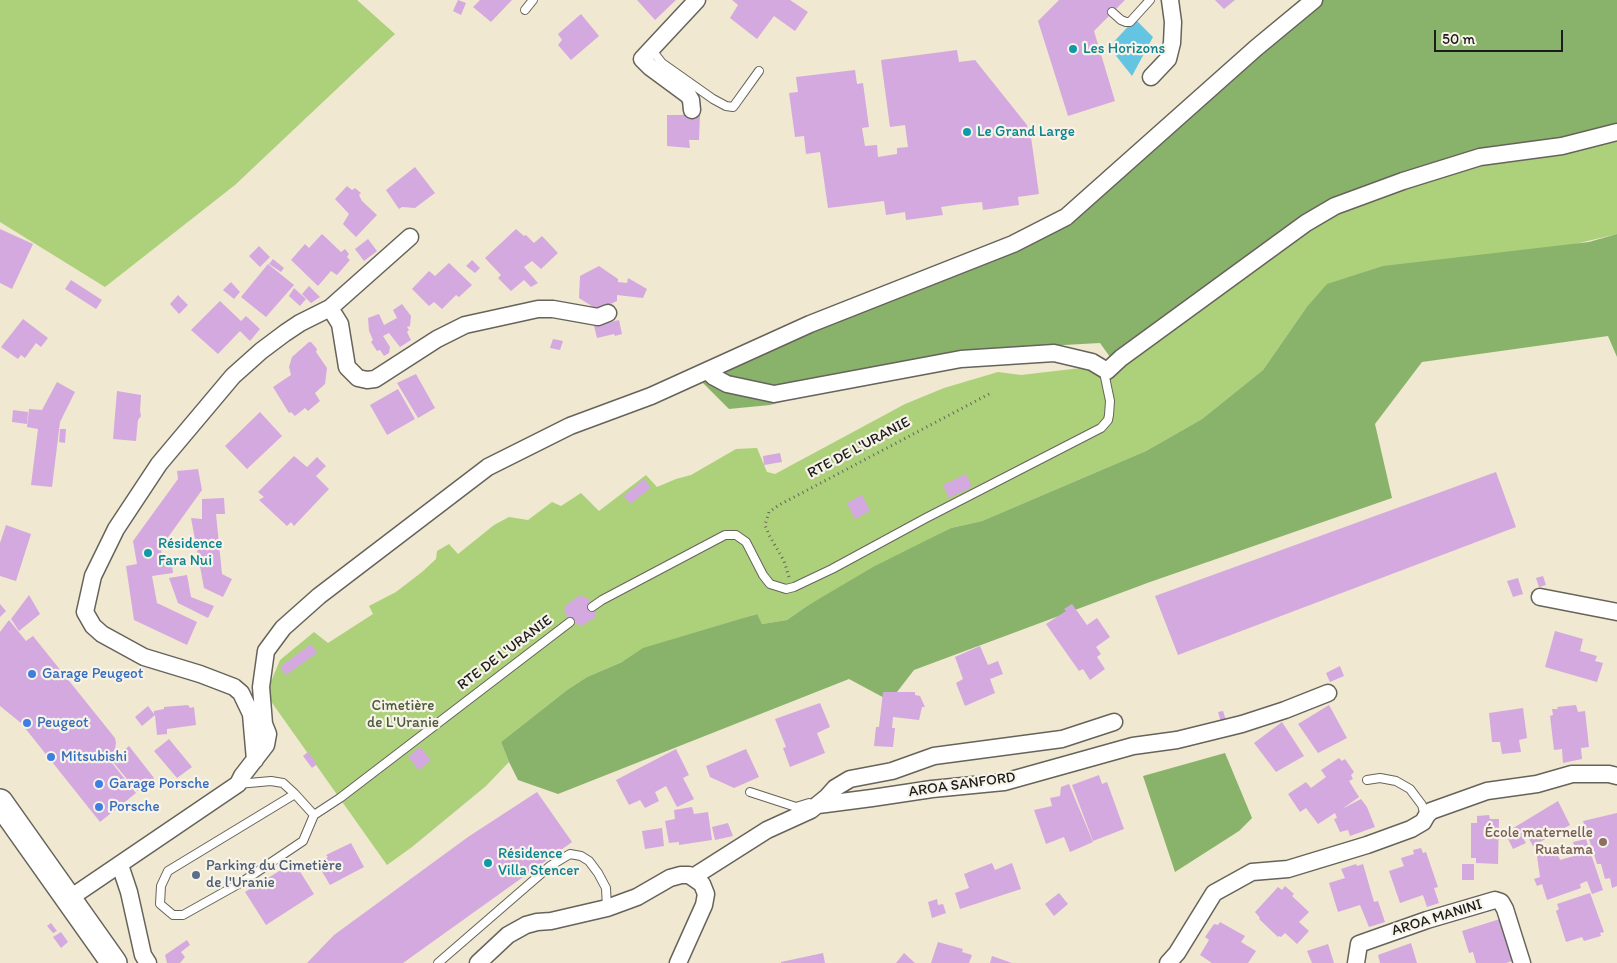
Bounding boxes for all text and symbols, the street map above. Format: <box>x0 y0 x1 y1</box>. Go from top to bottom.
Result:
scale bar <box>1437 20 1566 52</box>
text: 50 m <box>1442 30 1475 48</box>
place label: Les Horizons <box>1083 40 1165 58</box>
marker: Les Horizons <box>1067 43 1079 55</box>
place label: Le Grand Large <box>977 123 1075 141</box>
marker: Le Grand Large <box>961 126 973 138</box>
street label: RTE DE L'URANIE <box>804 413 914 483</box>
place label: Résidence Fara Nui <box>158 535 223 570</box>
marker: Résidence Fara Nui <box>142 547 154 559</box>
street label: RTE DE L'URANIE <box>454 612 556 694</box>
place label: Garage Peugeot <box>42 665 143 683</box>
marker: Garage Peugeot <box>26 668 38 680</box>
park label: Cimetière de L'Uranie <box>367 697 439 732</box>
place label: Peugeot <box>37 714 89 732</box>
marker: Peugeot <box>21 717 33 729</box>
place label: Mitsubishi <box>61 748 127 766</box>
marker: Mitsubishi <box>45 751 57 763</box>
street label: AROA SANFORD <box>907 769 1017 801</box>
place label: Garage Porsche <box>109 775 209 793</box>
marker: Garage Porsche <box>93 778 105 790</box>
place label: Porsche <box>109 798 160 816</box>
marker: Porsche <box>93 801 105 813</box>
place label: École maternelle Ruatama <box>1485 824 1593 859</box>
marker: École maternelle Ruatama <box>1597 836 1609 848</box>
place label: Résidence Villa Stencer <box>498 845 579 880</box>
place label: Parking du Cimetière de l'Uranie <box>206 857 342 892</box>
marker: Résidence Villa Stencer <box>482 857 494 869</box>
marker: Parking du Cimetière de l'Uranie <box>190 869 202 881</box>
street label: AROA MANINI <box>1390 896 1484 940</box>

